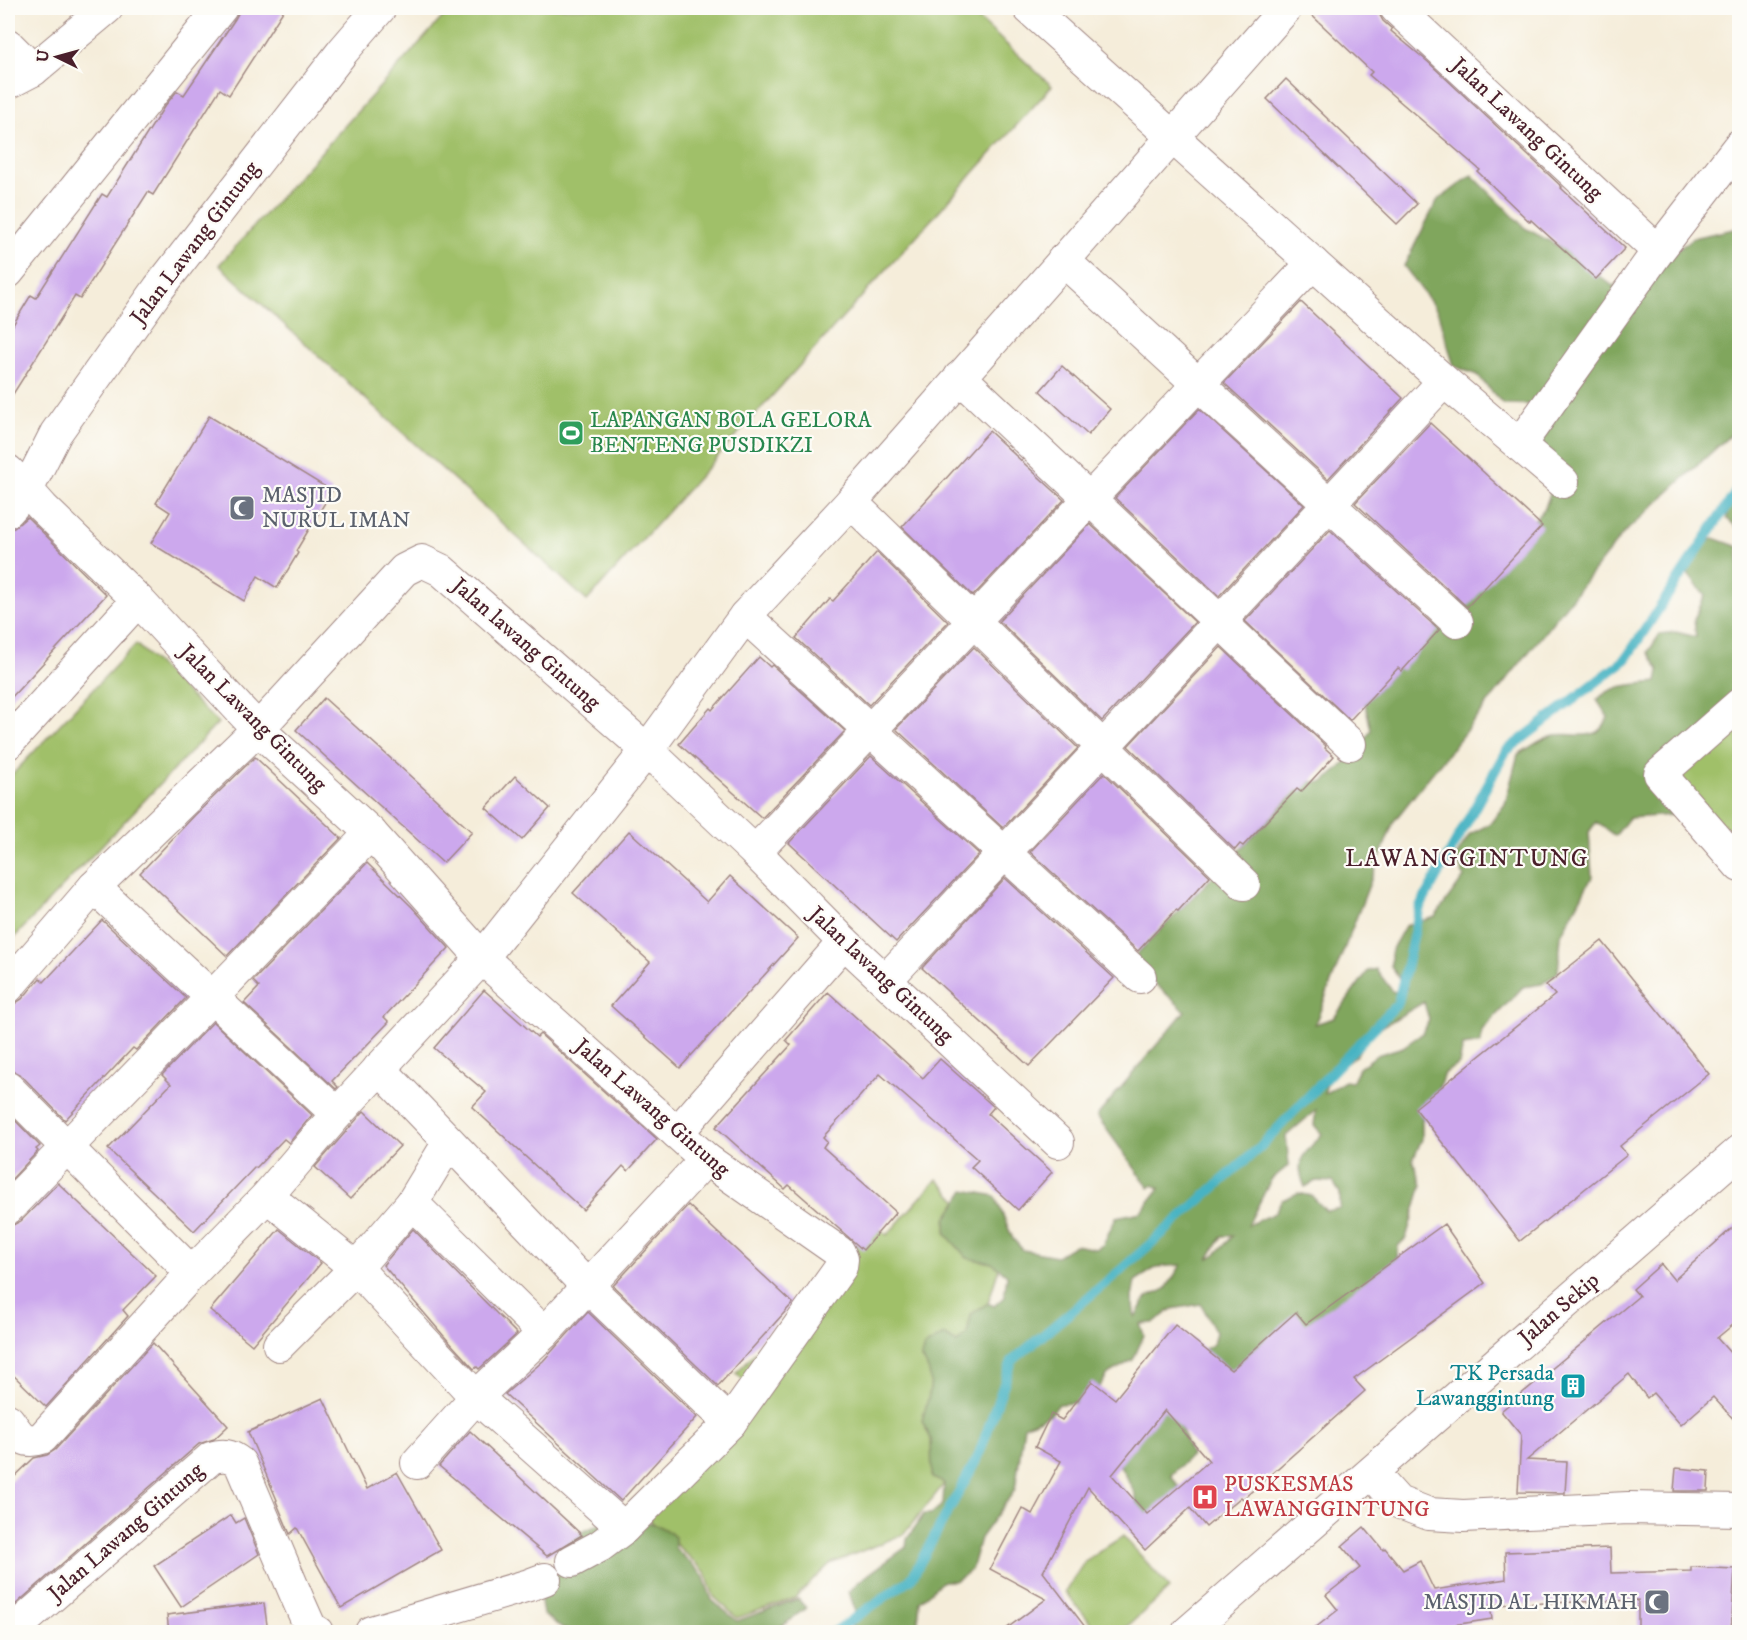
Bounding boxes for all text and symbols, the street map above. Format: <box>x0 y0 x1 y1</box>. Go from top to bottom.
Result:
north arrow <box>27 27 87 87</box>
text: U <box>33 48 54 63</box>
street label: Jalan Lawang Gintung <box>1444 50 1609 206</box>
street label: Jalan Lawang Gintung <box>124 156 265 332</box>
place label: LAPANGAN BOLA GELORA BENTENG PUSDIKZI <box>590 407 872 459</box>
sports icon: LAPANGAN BOLA GELORA BENTENG PUSDIKZI <box>556 418 586 448</box>
place label: MASJID NURUL IMAN <box>262 482 410 534</box>
mosque icon: MASJID NURUL IMAN <box>227 493 257 523</box>
street label: Jalan lawang Gintung <box>445 571 606 716</box>
street label: Jalan Lawang Gintung <box>172 637 333 798</box>
district label: LAWANGGINTUNG <box>1345 844 1589 874</box>
street label: Jalan lawang Gintung <box>801 900 959 1049</box>
street label: Jalan Lawang Gintung <box>567 1032 736 1183</box>
street label: Jalan Sekip <box>1512 1267 1605 1353</box>
place label: TK Persada Lawanggintung <box>1416 1360 1555 1412</box>
building icon: TK Persada Lawanggintung <box>1558 1371 1588 1401</box>
street label: Jalan Lawang Gintung <box>41 1457 210 1608</box>
place label: PUSKESMAS LAWANGGINTUNG <box>1224 1471 1430 1523</box>
hospital icon: PUSKESMAS LAWANGGINTUNG <box>1190 1482 1220 1512</box>
mosque icon: MASJID AL HIKMAH <box>1642 1587 1672 1617</box>
place label: MASJID AL HIKMAH <box>1423 1589 1638 1616</box>

